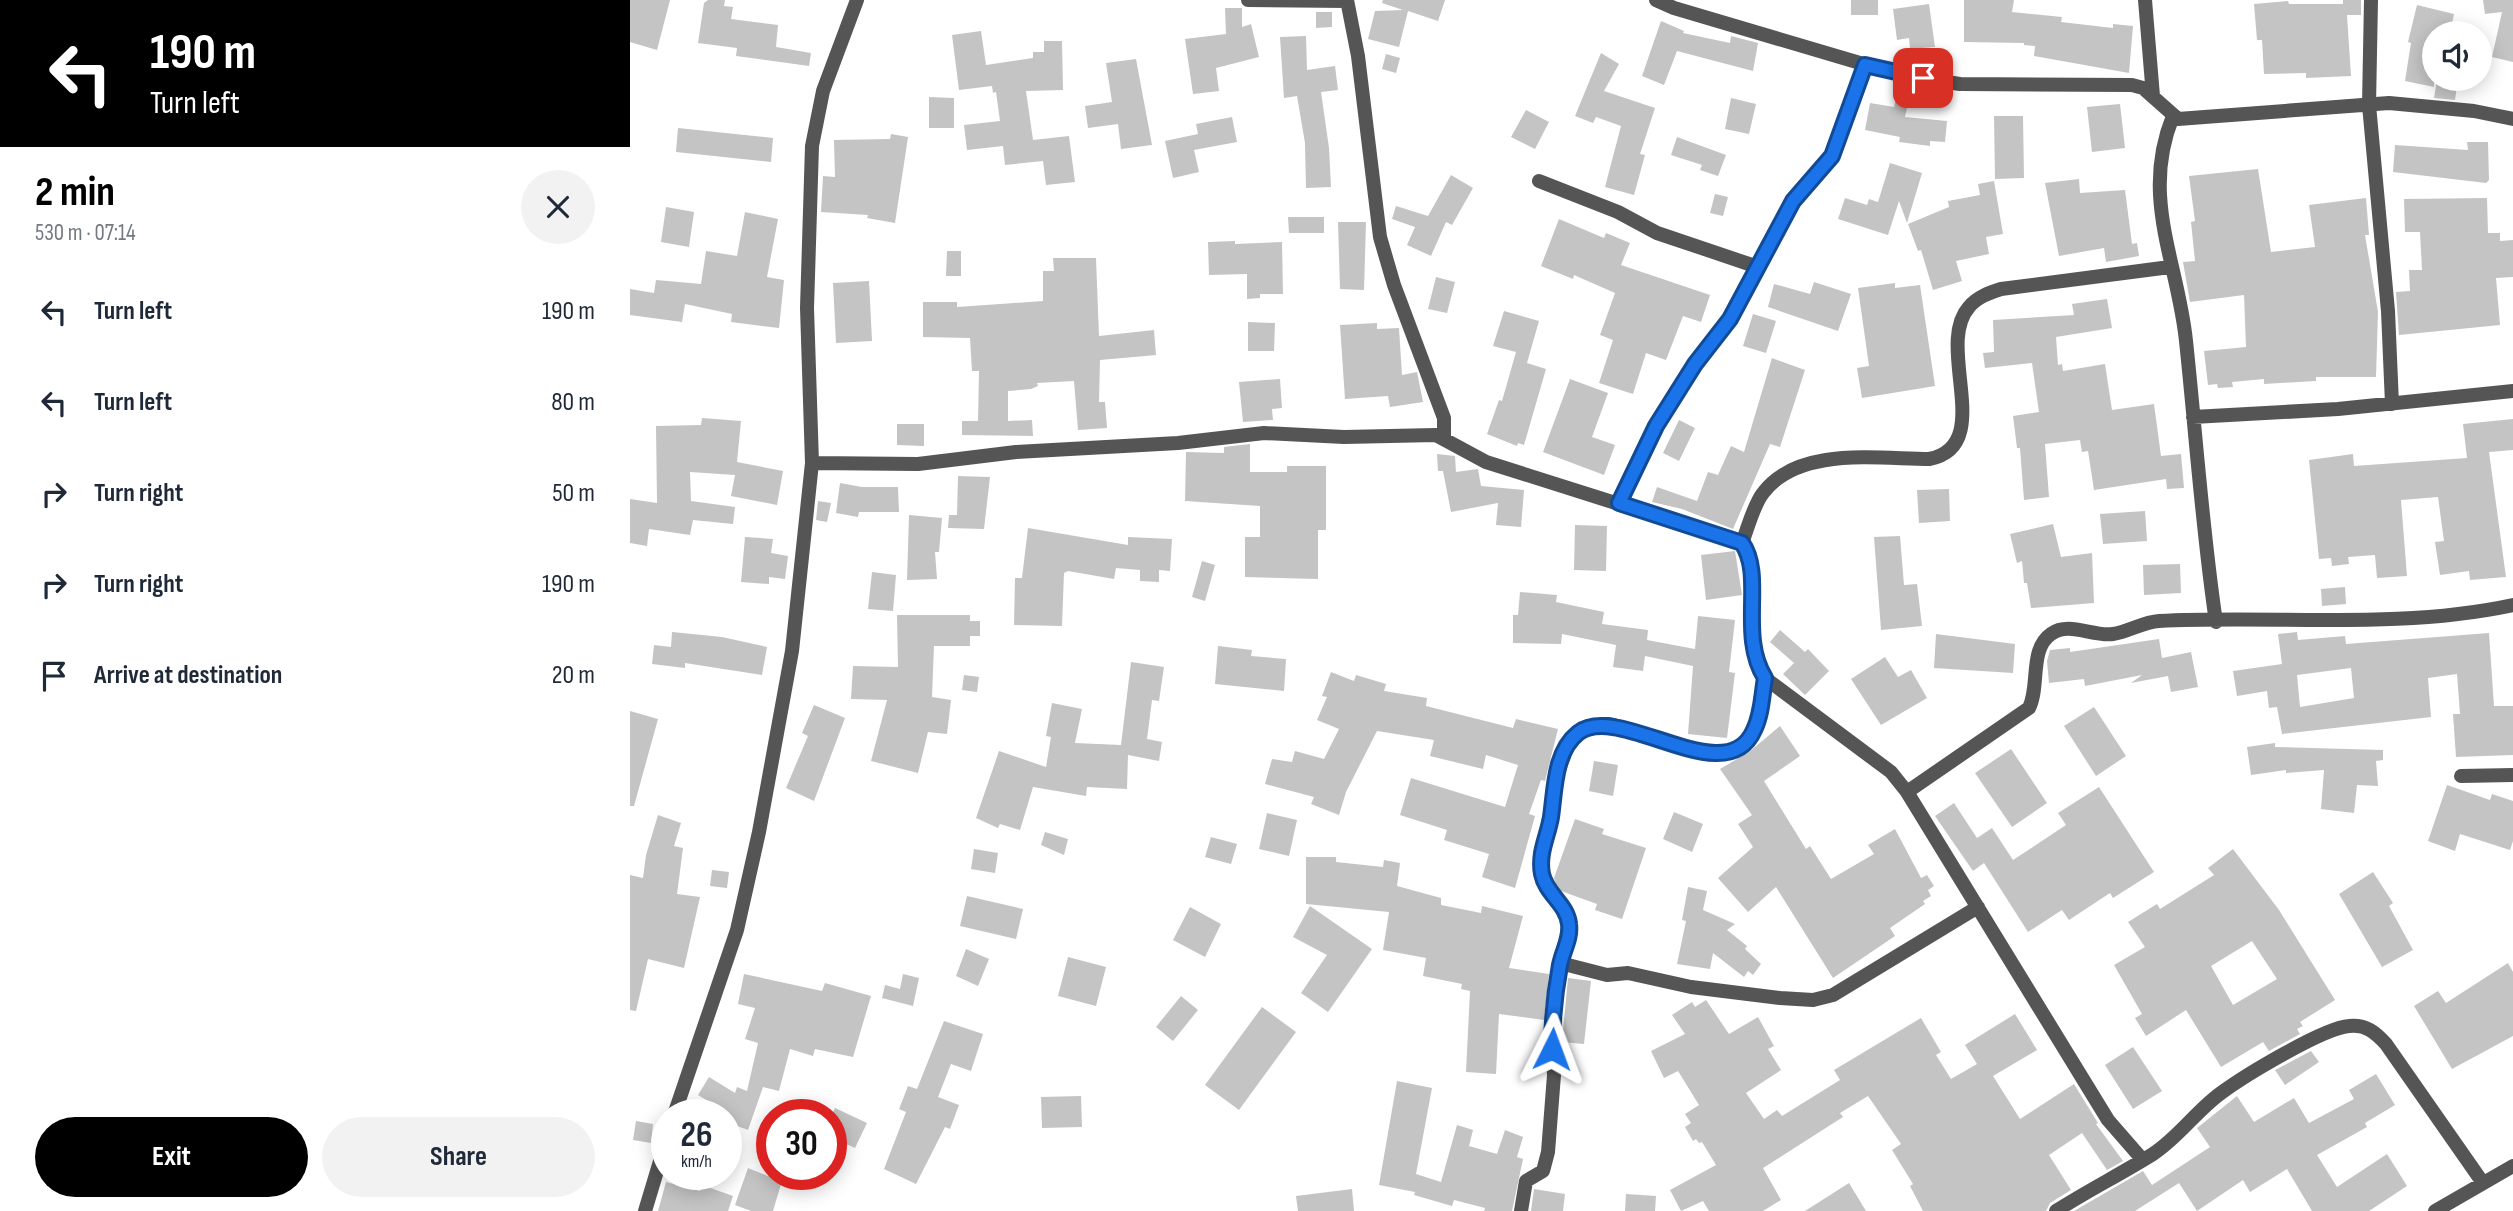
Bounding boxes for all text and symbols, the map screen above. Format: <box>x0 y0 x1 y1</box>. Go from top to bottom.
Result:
map controls <box>2422 21 2492 91</box>
button: sound <box>2422 21 2492 91</box>
text: 190 m <box>150 24 256 83</box>
icon: left <box>35 28 126 119</box>
pin <box>1893 48 1953 108</box>
icon: arrive <box>1904 59 1942 97</box>
text: Turn left <box>150 84 240 123</box>
text: 2 min <box>35 167 115 218</box>
button: close <box>521 170 595 244</box>
text: 530 m · 07:14 <box>35 219 136 247</box>
icon: left <box>35 293 73 331</box>
text: Turn left <box>94 296 172 327</box>
text: 190 m <box>542 296 595 327</box>
icon: left <box>35 384 73 422</box>
text: Turn left <box>94 387 172 418</box>
text: 80 m <box>551 387 595 418</box>
icon: right <box>35 475 73 513</box>
text: Turn right <box>94 478 183 509</box>
text: 50 m <box>552 478 595 509</box>
icon: right <box>35 566 73 604</box>
text: Turn right <box>94 569 183 600</box>
text: 190 m <box>542 569 595 600</box>
icon: arrive <box>35 657 73 695</box>
text: Arrive at destination <box>94 660 282 691</box>
text: 20 m <box>552 660 595 691</box>
position arrow <box>1515 1012 1589 1086</box>
speed limit sign: 30 <box>756 1099 847 1190</box>
text: 26 <box>681 1114 712 1157</box>
button: Exit <box>35 1117 308 1197</box>
button: Share <box>322 1117 595 1197</box>
text: km/h <box>681 1151 712 1172</box>

